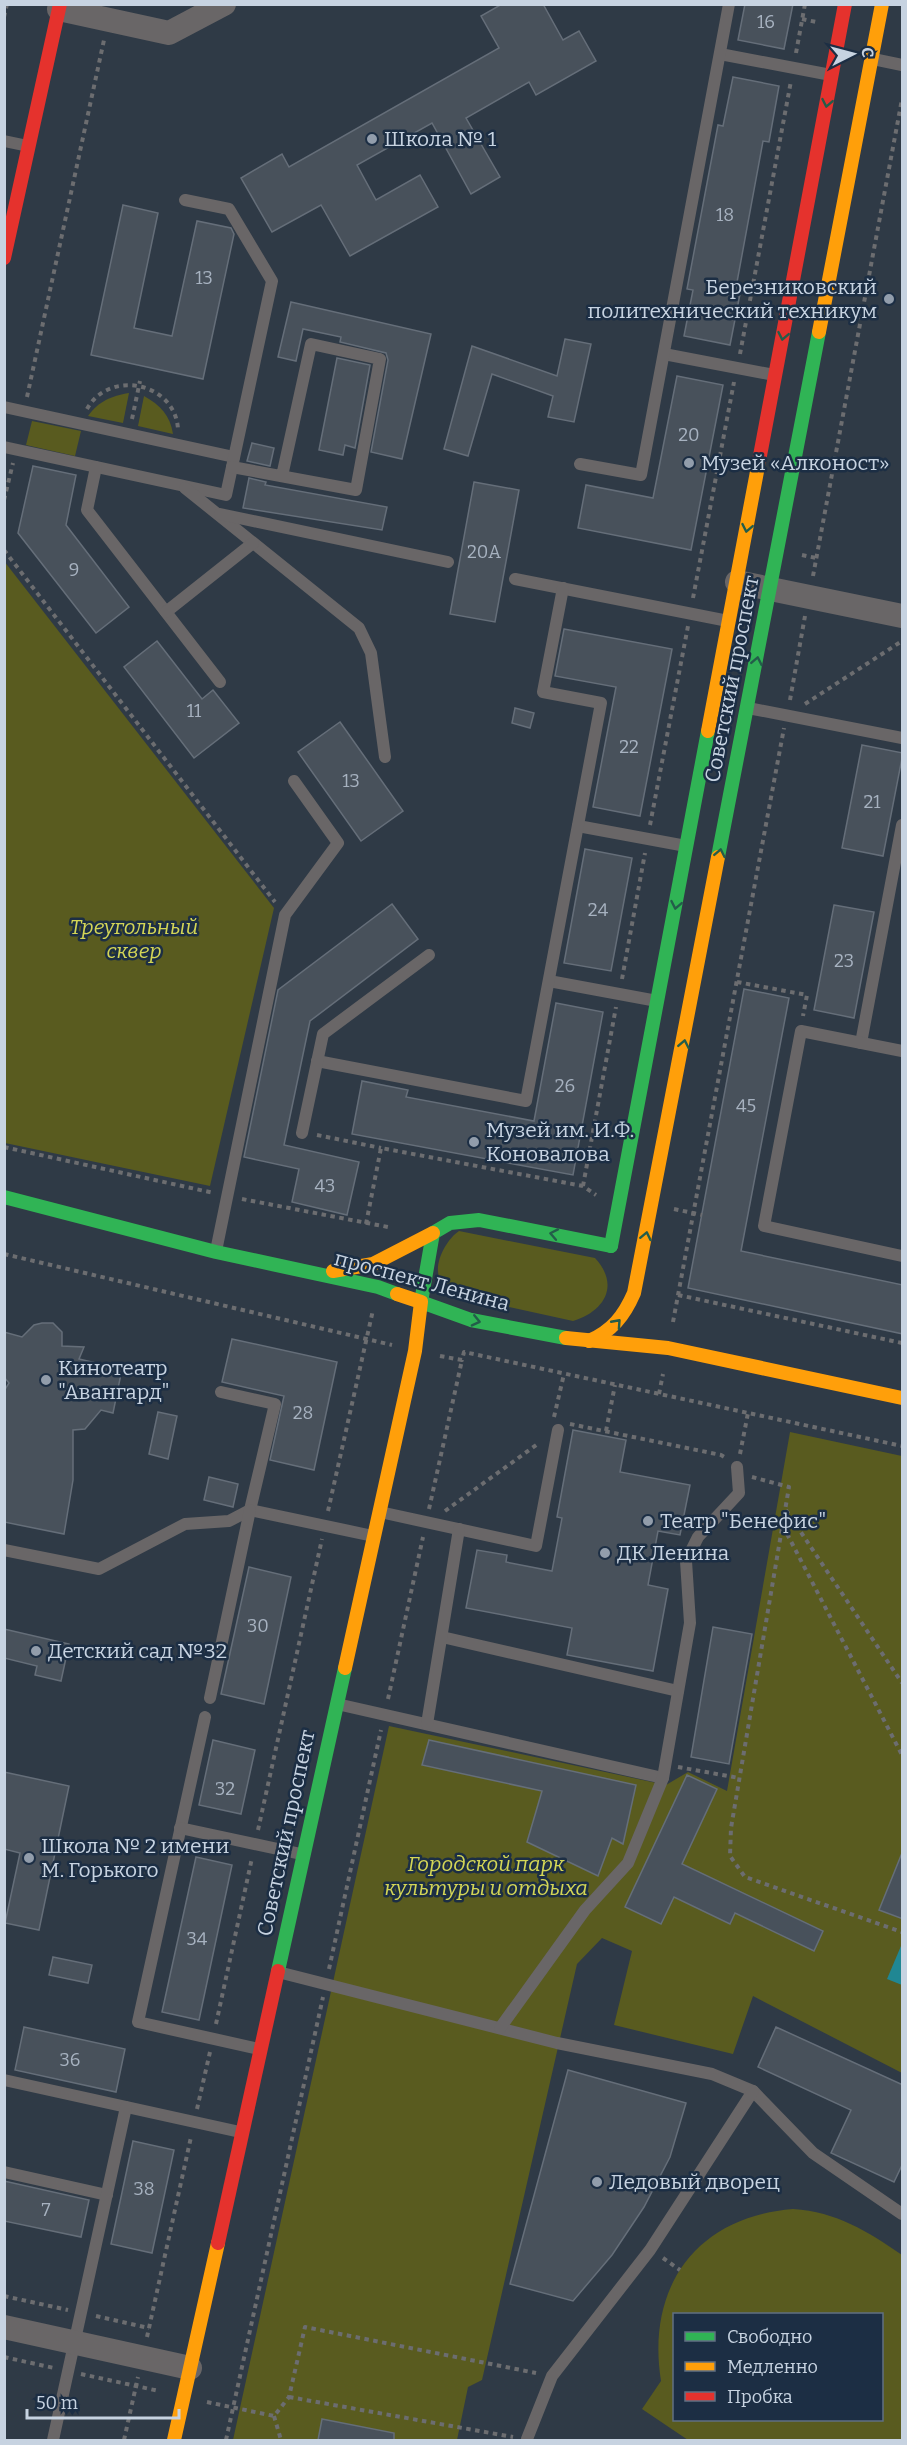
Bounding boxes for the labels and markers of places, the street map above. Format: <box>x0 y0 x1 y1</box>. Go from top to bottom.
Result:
place label: Школа № 1 <box>384 126 497 152</box>
marker: Школа № 1 <box>365 132 379 146</box>
place label: Березниковский политехнический техникум <box>587 274 877 324</box>
marker: Березниковский политехнический техникум <box>882 292 896 306</box>
place label: Музей «Алконост» <box>701 450 889 476</box>
marker: Музей «Алконост» <box>682 456 696 470</box>
place label: Музей им. И.Ф. Коновалова <box>486 1117 634 1167</box>
marker: Музей им. И.Ф. Коновалова <box>467 1135 481 1149</box>
place label: Кинотеатр "Авангард" <box>58 1355 170 1405</box>
marker: Кинотеатр "Авангард" <box>39 1373 53 1387</box>
place label: Театр "Бенефис" <box>660 1508 826 1534</box>
marker: Театр "Бенефис" <box>641 1514 655 1528</box>
place label: ДК Ленина <box>617 1540 730 1566</box>
marker: ДК Ленина <box>598 1546 612 1560</box>
place label: Детский сад №32 <box>48 1638 227 1664</box>
marker: Детский сад №32 <box>29 1644 43 1658</box>
place label: Школа № 2 имени М. Горького <box>41 1833 229 1883</box>
marker: Школа № 2 имени М. Горького <box>22 1851 36 1865</box>
place label: Ледовый дворец <box>609 2169 780 2195</box>
marker: Ледовый дворец <box>590 2175 604 2189</box>

